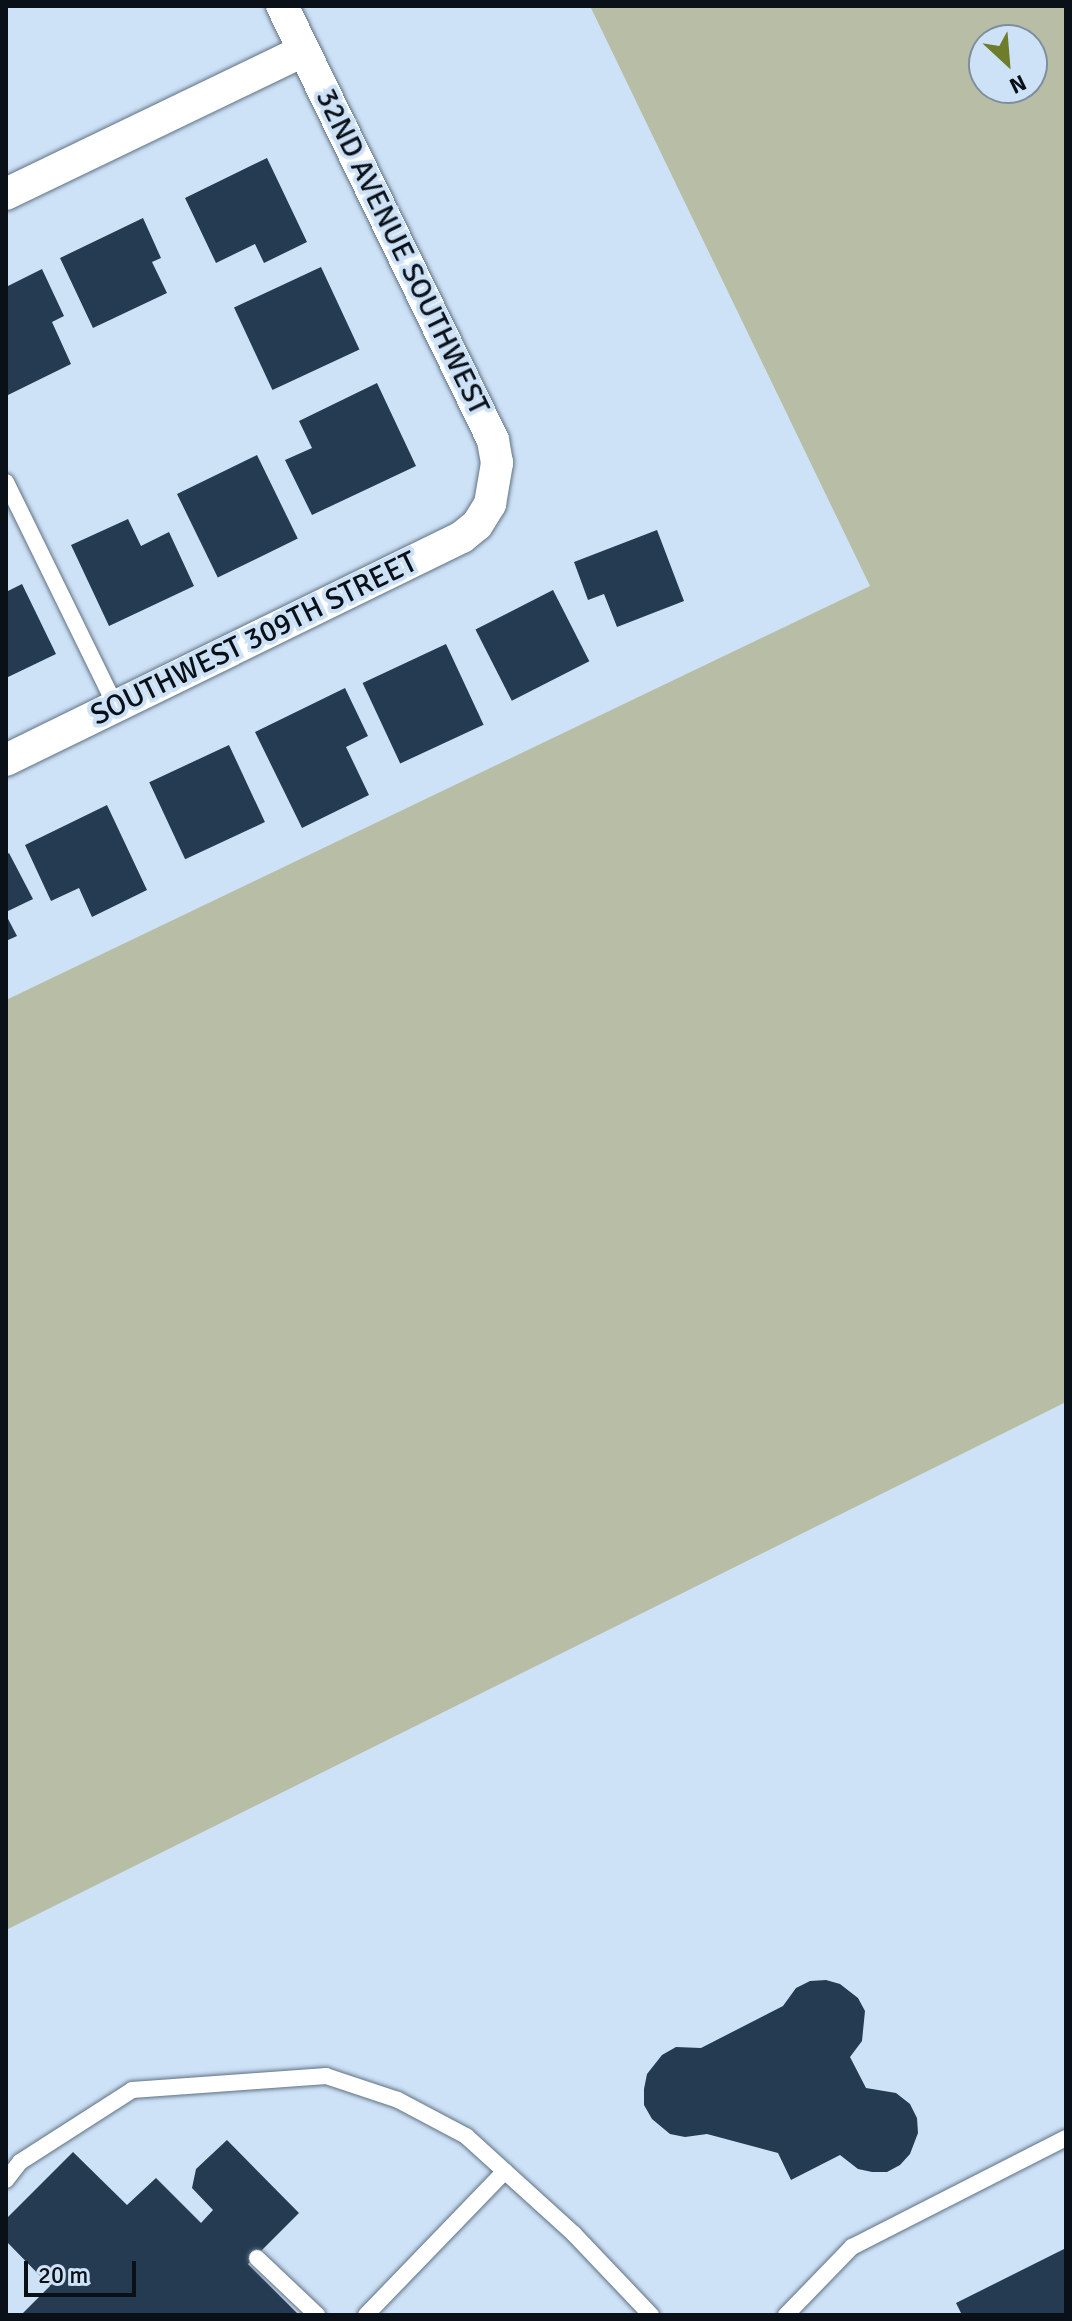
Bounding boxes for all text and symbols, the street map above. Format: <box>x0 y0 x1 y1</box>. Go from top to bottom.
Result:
north arrow <box>968 24 1048 104</box>
text: N <box>1005 69 1031 100</box>
street label: 32ND AVENUE SOUTHWEST <box>307 83 497 421</box>
street label: SOUTHWEST 309TH STREET <box>85 544 423 734</box>
scale bar <box>28 2245 140 2295</box>
text: 20 m <box>38 2260 88 2290</box>

